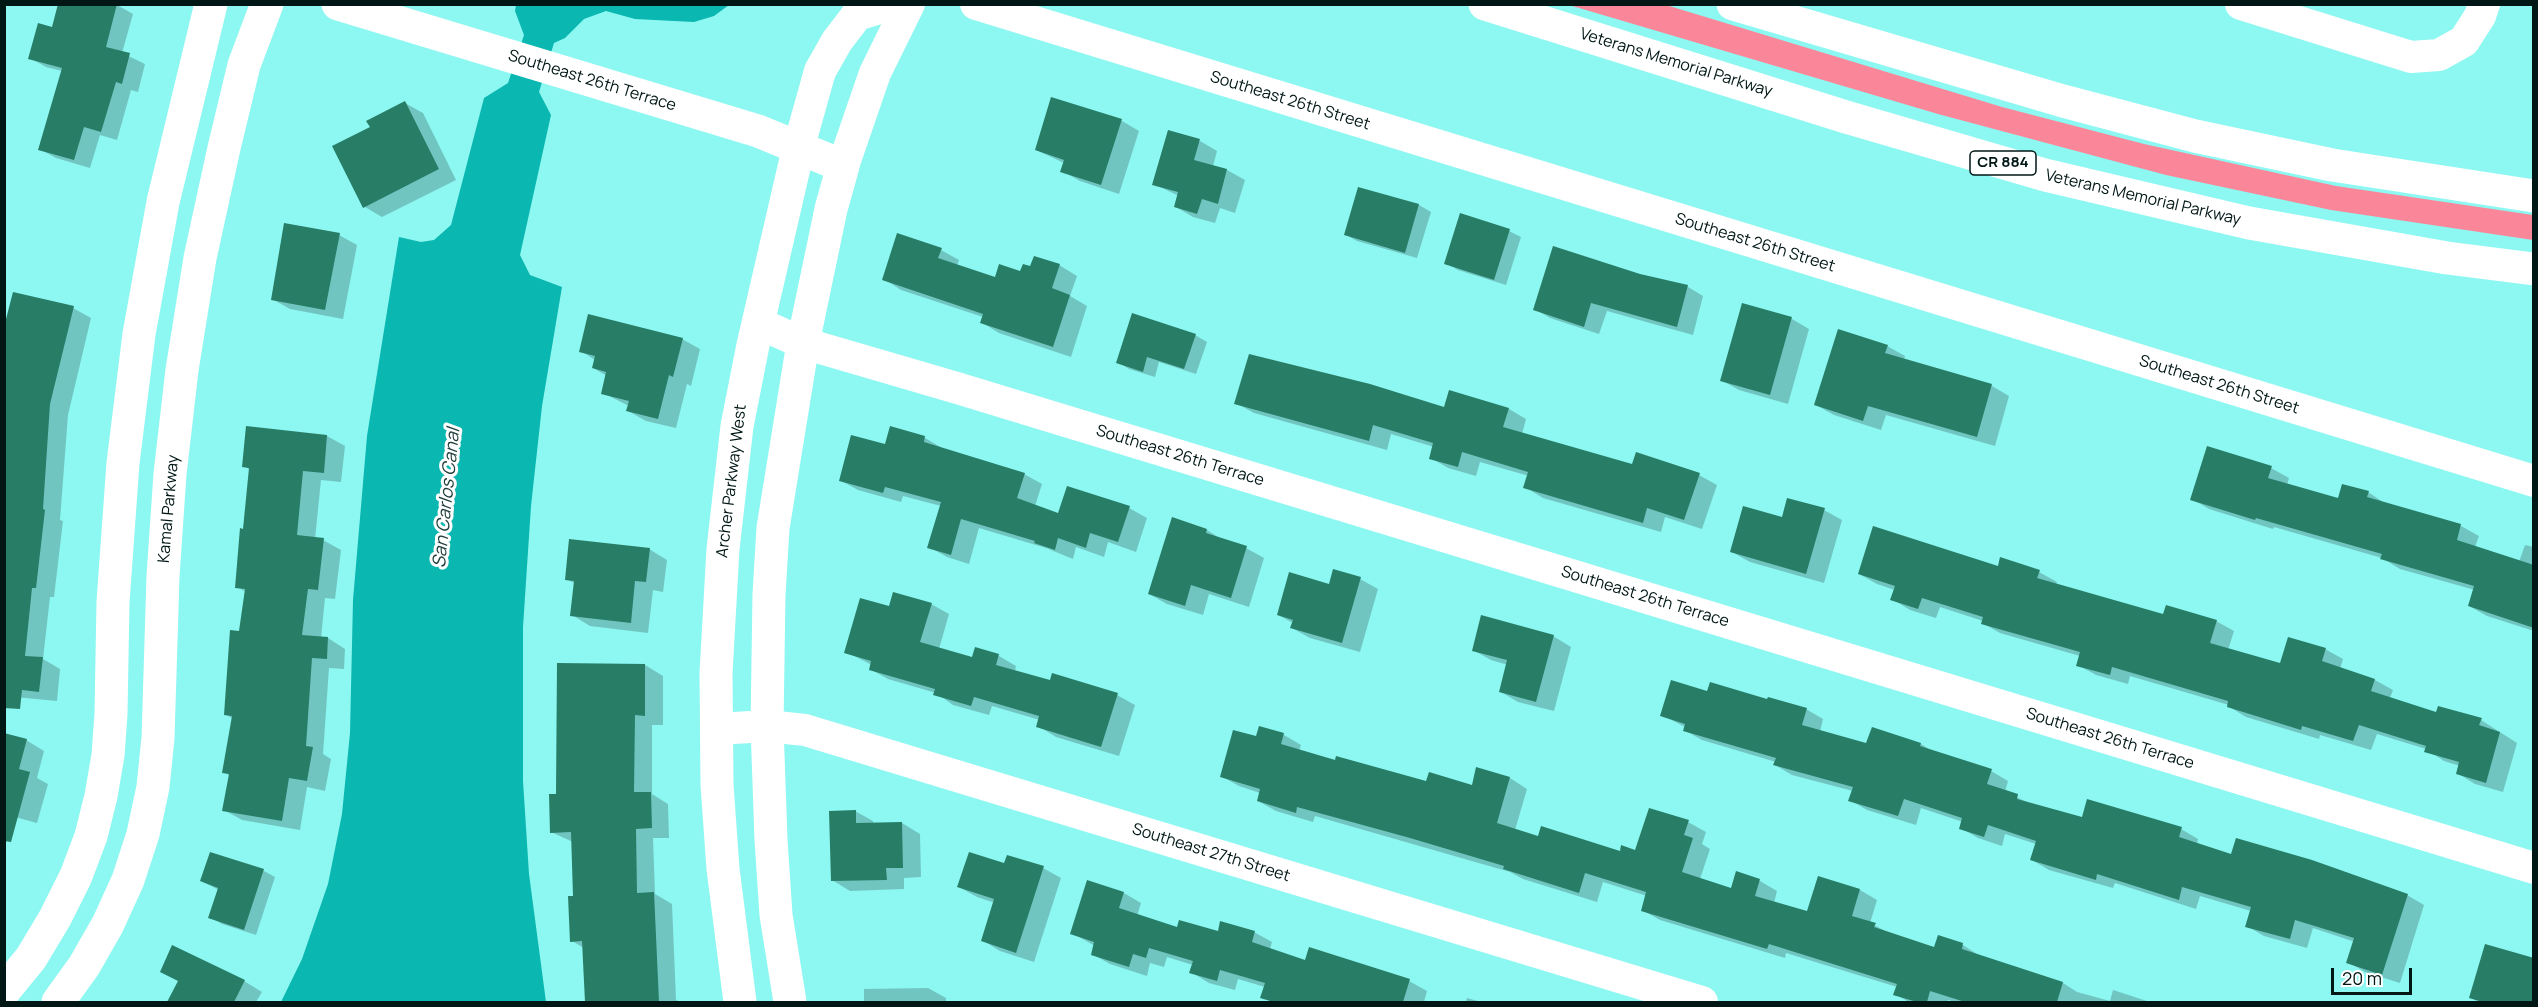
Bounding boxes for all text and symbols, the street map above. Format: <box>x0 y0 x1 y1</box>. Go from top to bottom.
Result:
street label: Veterans Memorial Parkway <box>1577 25 1775 101</box>
street label: Southeast 26th Terrace <box>506 46 678 116</box>
street label: Southeast 26th Street <box>1208 68 1372 134</box>
road number: CR 884 <box>1970 151 2036 175</box>
street label: Veterans Memorial Parkway <box>2043 166 2243 230</box>
street label: Southeast 26th Street <box>1673 210 1837 276</box>
street label: Southeast 26th Street <box>2137 352 2301 418</box>
street label: Archer Parkway West <box>713 403 751 559</box>
street label: Southeast 26th Terrace <box>1094 421 1266 491</box>
water label: San Carlos Canal <box>429 427 465 569</box>
street label: Kamal Parkway <box>155 454 183 564</box>
street label: Southeast 26th Terrace <box>1559 562 1731 632</box>
street label: Southeast 26th Terrace <box>2024 704 2196 774</box>
street label: Southeast 27th Street <box>1130 820 1292 886</box>
scale bar <box>2334 956 2415 994</box>
text: 20 m <box>2342 966 2382 990</box>

